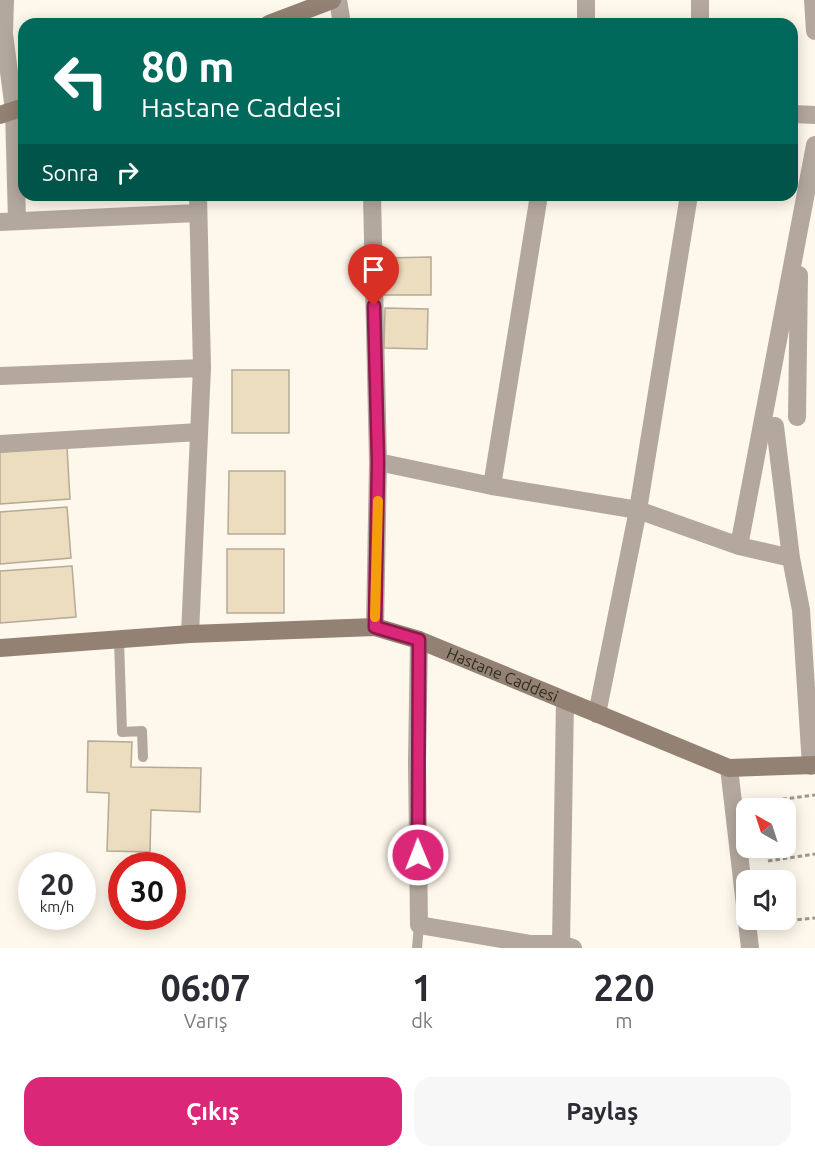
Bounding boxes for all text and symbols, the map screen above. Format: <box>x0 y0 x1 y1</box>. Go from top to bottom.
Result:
icon: left <box>42 42 120 120</box>
text: 80 m <box>141 43 235 90</box>
text: Hastane Caddesi <box>141 92 342 122</box>
icon: right <box>111 156 144 189</box>
text: Sonra <box>42 160 99 185</box>
pin <box>348 244 399 306</box>
icon: arrive <box>357 253 390 286</box>
street label: Hastane Caddesi <box>444 644 561 706</box>
north arrow <box>736 798 796 858</box>
map controls <box>736 798 796 930</box>
position arrow <box>386 823 450 887</box>
speed limit sign: 30 <box>108 852 186 930</box>
text: 20 <box>40 867 74 901</box>
button: sound <box>736 870 796 930</box>
text: km/h <box>40 898 74 915</box>
text: 06:07 <box>161 967 251 1008</box>
text: 1 <box>412 967 432 1008</box>
text: 220 <box>594 967 654 1008</box>
text: Varış <box>184 1009 227 1032</box>
text: dk <box>411 1009 433 1032</box>
text: m <box>615 1009 633 1032</box>
button: Çıkış <box>24 1077 402 1146</box>
button: Paylaş <box>414 1077 791 1146</box>

